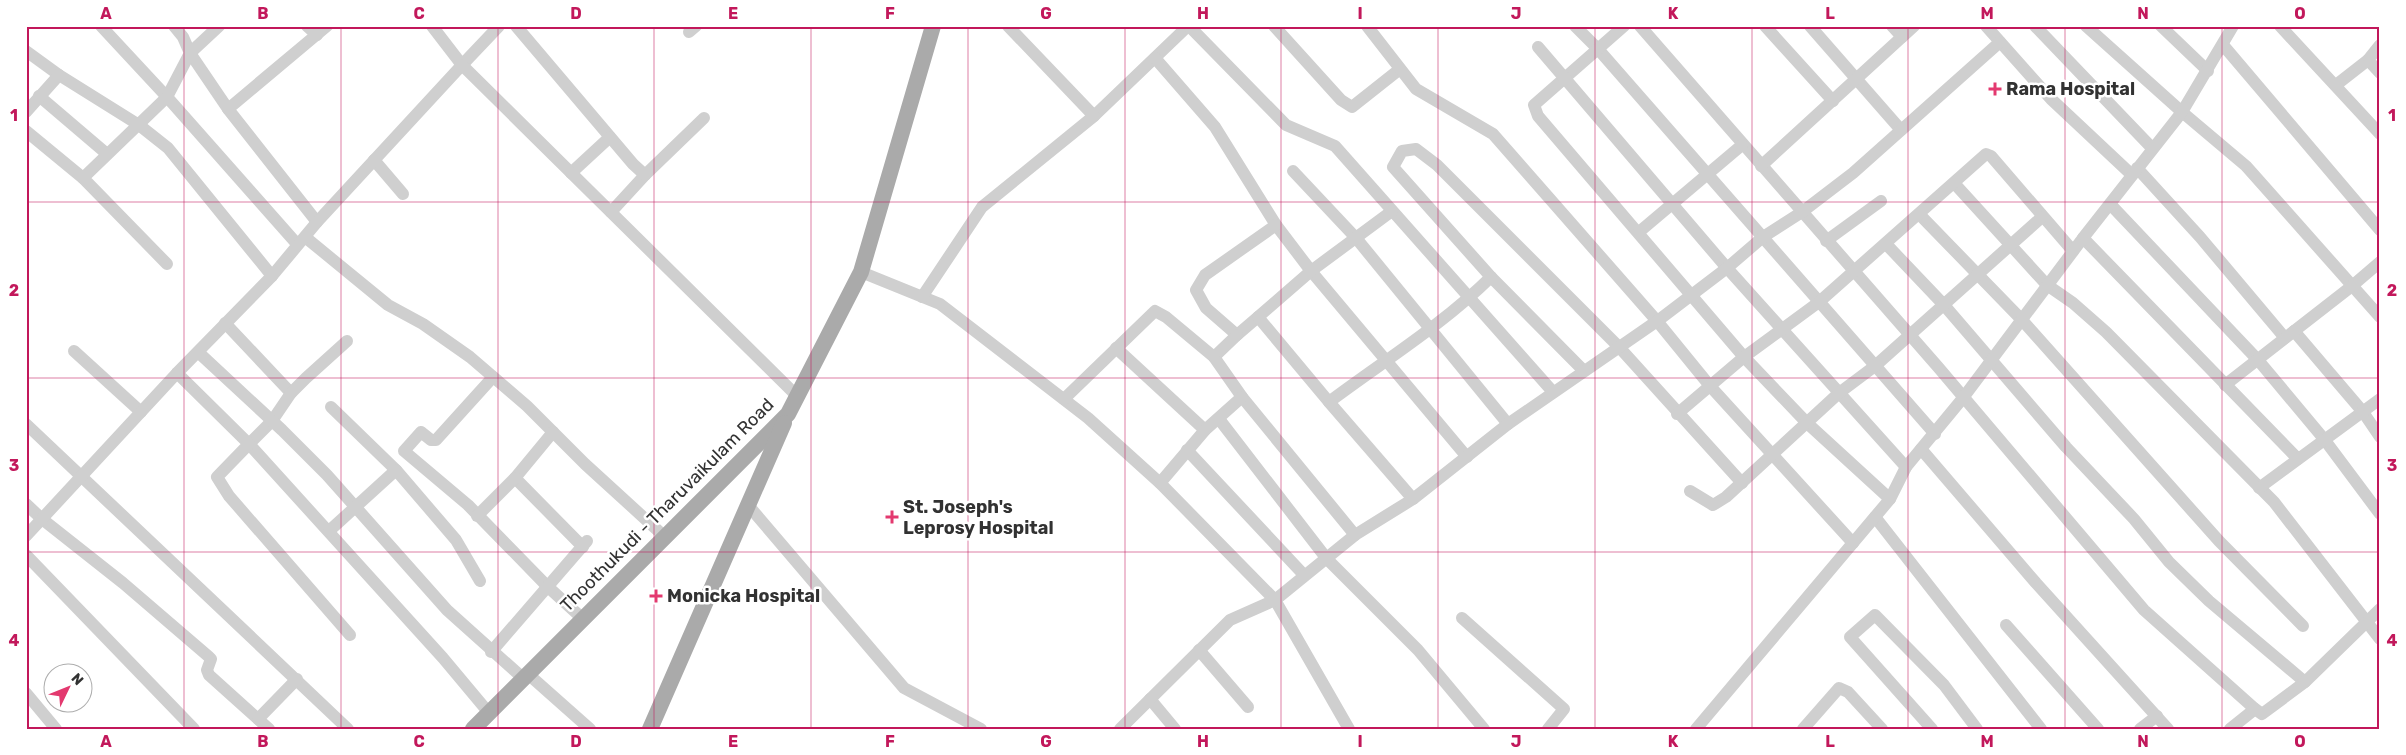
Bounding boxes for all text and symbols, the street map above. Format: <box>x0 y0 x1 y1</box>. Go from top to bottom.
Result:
text: A <box>100 4 112 23</box>
text: B <box>257 4 269 23</box>
text: C <box>413 4 425 23</box>
text: D <box>570 4 582 23</box>
text: E <box>728 4 738 23</box>
text: F <box>885 4 895 23</box>
text: G <box>1040 4 1052 23</box>
text: H <box>1197 4 1209 23</box>
text: I <box>1357 4 1363 23</box>
text: J <box>1511 4 1521 23</box>
text: K <box>1668 4 1679 23</box>
text: L <box>1825 4 1835 23</box>
text: M <box>1980 4 1994 23</box>
text: N <box>2137 4 2149 23</box>
text: O <box>2294 4 2306 23</box>
place label: Rama Hospital <box>2006 78 2135 100</box>
marker: Rama Hospital <box>1988 82 2002 96</box>
text: 1 <box>10 106 18 125</box>
text: 1 <box>2388 106 2396 125</box>
text: 2 <box>9 281 19 300</box>
text: 2 <box>2387 281 2397 300</box>
street label: Thoothukudi - Tharuvaikulam Road <box>556 394 778 616</box>
text: 3 <box>9 456 19 475</box>
text: 3 <box>2387 456 2397 475</box>
place label: St. Joseph's Leprosy Hospital <box>903 496 1054 539</box>
marker: St. Joseph's Leprosy Hospital <box>885 510 899 524</box>
place label: Monicka Hospital <box>667 585 820 607</box>
marker: Monicka Hospital <box>649 589 663 603</box>
text: 4 <box>9 631 20 650</box>
text: 4 <box>2387 631 2398 650</box>
north arrow <box>42 662 92 712</box>
text: N <box>67 670 87 689</box>
text: A <box>100 732 112 751</box>
text: B <box>257 732 269 751</box>
text: C <box>413 732 425 751</box>
text: D <box>570 732 582 751</box>
text: E <box>728 732 738 751</box>
text: F <box>885 732 895 751</box>
text: G <box>1040 732 1052 751</box>
text: H <box>1197 732 1209 751</box>
text: I <box>1357 732 1363 751</box>
text: J <box>1511 732 1521 751</box>
text: K <box>1668 732 1679 751</box>
text: L <box>1825 732 1835 751</box>
text: M <box>1980 732 1994 751</box>
text: N <box>2137 732 2149 751</box>
text: O <box>2294 732 2306 751</box>

